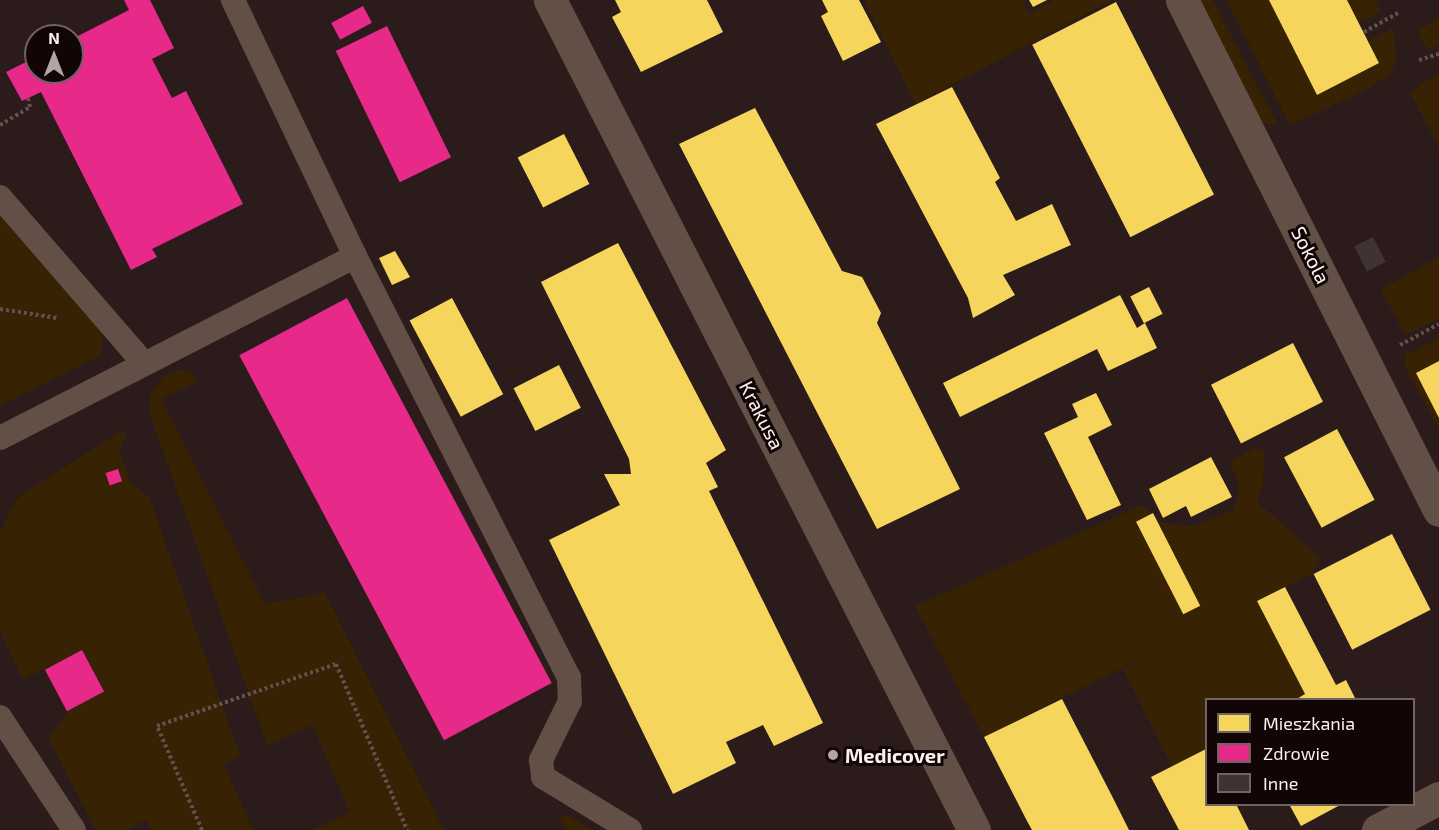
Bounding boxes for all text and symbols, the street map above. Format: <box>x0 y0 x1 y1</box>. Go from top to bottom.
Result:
north arrow <box>24 24 84 84</box>
text: N <box>48 28 60 47</box>
street label: Sokola <box>1287 222 1335 288</box>
street label: Krakusa <box>735 377 789 453</box>
legend <box>1205 698 1415 806</box>
text: Mieszkania <box>1263 712 1355 734</box>
text: Zdrowie <box>1263 742 1330 764</box>
place label: Medicover <box>845 743 945 767</box>
marker: Medicover <box>826 748 840 762</box>
text: Inne <box>1263 772 1298 794</box>

